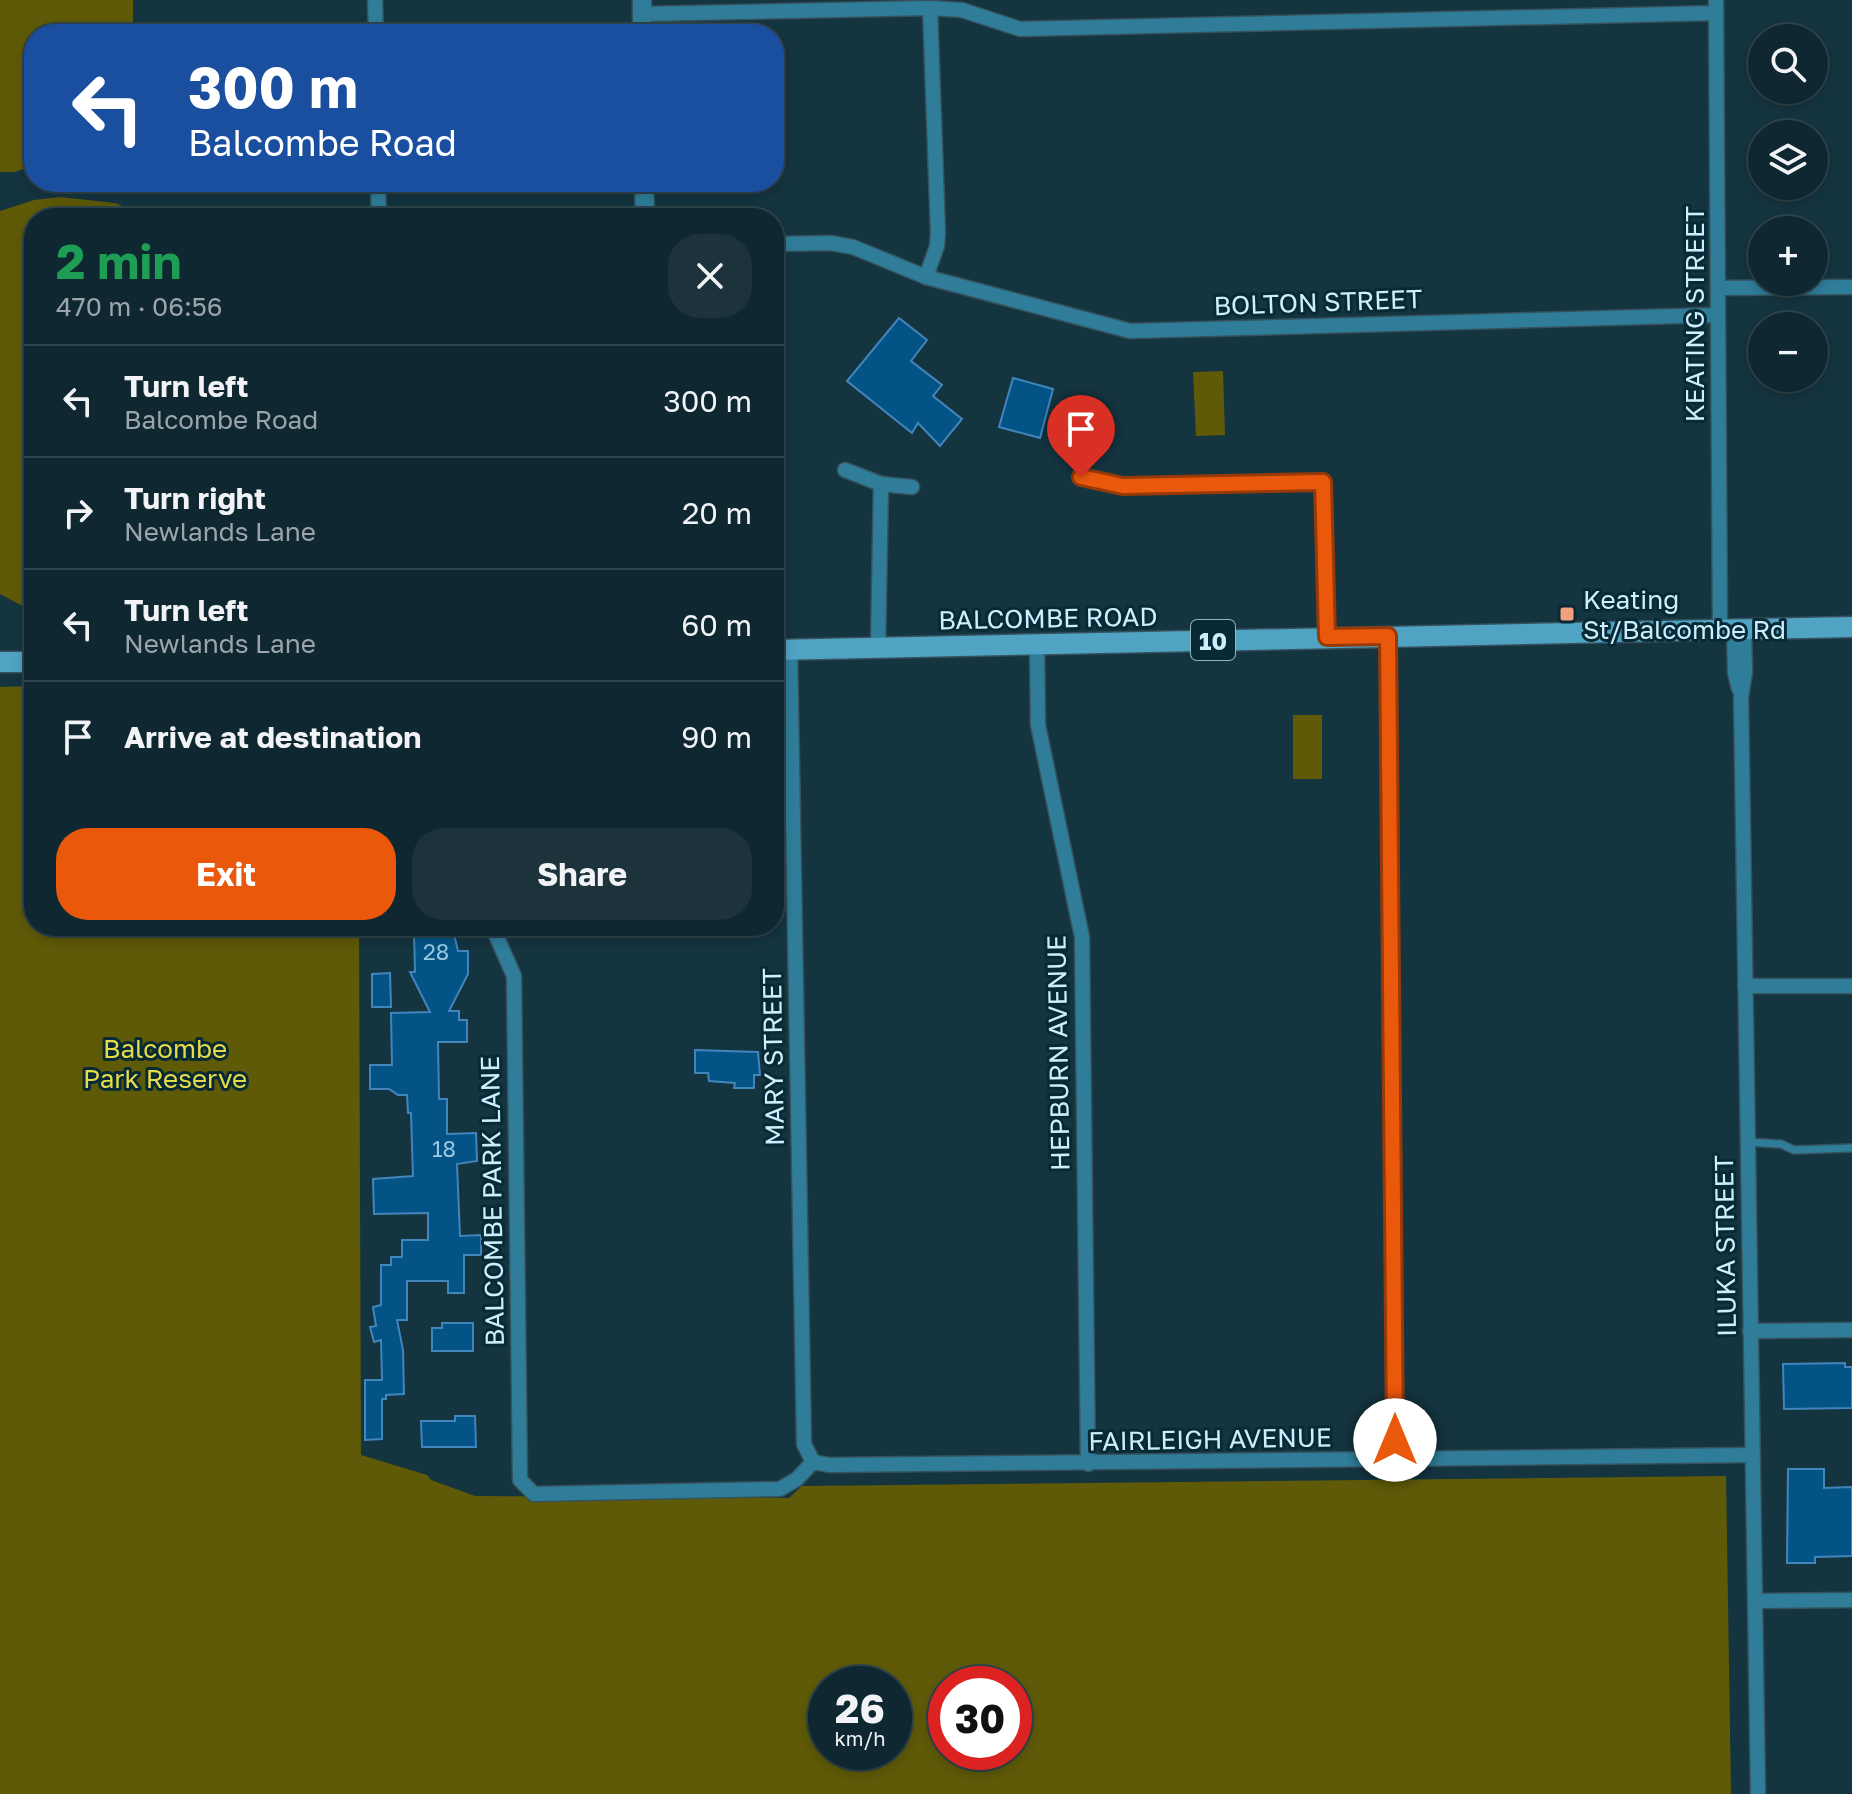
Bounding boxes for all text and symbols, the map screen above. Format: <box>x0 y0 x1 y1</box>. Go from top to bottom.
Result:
map controls <box>1748 24 1828 392</box>
button: search <box>1748 24 1828 104</box>
text: 300 m <box>188 53 358 120</box>
icon: left <box>56 56 160 160</box>
button: layers <box>1748 120 1828 200</box>
text: Balcombe Road <box>188 121 457 164</box>
street label: KEATING STREET <box>1679 206 1710 422</box>
button: + <box>1748 216 1828 296</box>
text: 2 min <box>56 232 181 290</box>
button: close <box>668 234 752 318</box>
street label: BOLTON STREET <box>1213 283 1423 321</box>
text: 470 m · 06:56 <box>56 291 223 322</box>
button: − <box>1748 312 1828 392</box>
text: Turn left <box>124 368 249 404</box>
icon: left <box>56 379 100 423</box>
text: 300 m <box>663 383 752 419</box>
pin <box>1047 395 1115 477</box>
text: Balcombe Road <box>124 404 318 435</box>
icon: arrive <box>1059 407 1103 451</box>
text: Turn right <box>124 480 266 516</box>
icon: right <box>56 491 100 535</box>
text: 20 m <box>682 495 752 531</box>
text: Newlands Lane <box>124 516 316 547</box>
place label: Keating St/Balcombe Rd <box>1583 584 1786 645</box>
text: Turn left <box>124 592 249 628</box>
street label: BALCOMBE ROAD <box>938 601 1158 635</box>
icon: left <box>56 603 100 647</box>
marker: Keating St/Balcombe Rd <box>1558 605 1576 623</box>
text: 60 m <box>681 607 752 643</box>
road number: 10 <box>1191 620 1235 660</box>
text: Newlands Lane <box>124 628 316 659</box>
icon: arrive <box>56 715 100 759</box>
text: Arrive at destination <box>124 719 421 755</box>
text: 90 m <box>681 719 752 755</box>
button: Exit <box>56 828 396 920</box>
button: Share <box>412 828 752 920</box>
street label: HEPBURN AVENUE <box>1040 935 1076 1171</box>
house number: 28 <box>423 938 449 965</box>
street label: MARY STREET <box>756 968 790 1146</box>
park label: Balcombe Park Reserve <box>83 1033 247 1094</box>
street label: BALCOMBE PARK LANE <box>474 1056 510 1346</box>
house number: 18 <box>432 1135 456 1162</box>
street label: ILUKA STREET <box>1708 1155 1742 1337</box>
position arrow <box>1353 1398 1437 1482</box>
street label: FAIRLEIGH AVENUE <box>1088 1421 1332 1457</box>
speed limit sign: 30 <box>928 1666 1032 1770</box>
text: 26 <box>835 1684 885 1732</box>
text: km/h <box>835 1726 885 1750</box>

